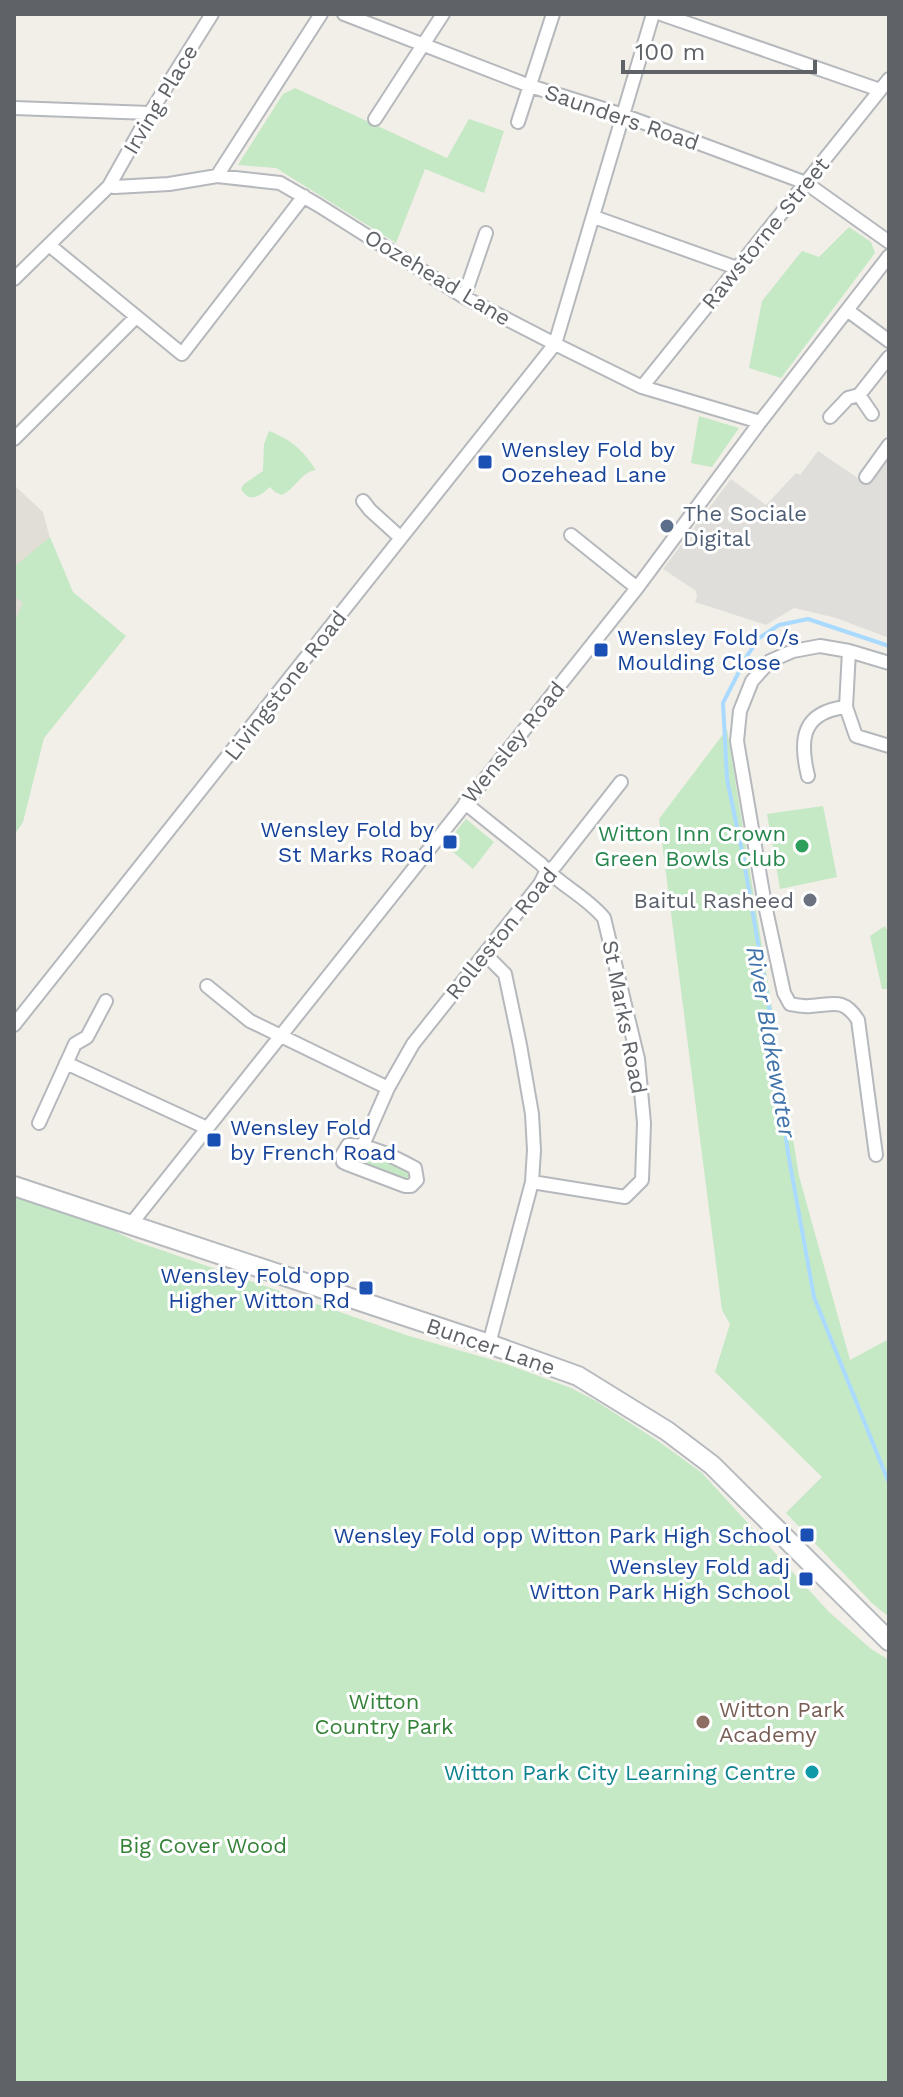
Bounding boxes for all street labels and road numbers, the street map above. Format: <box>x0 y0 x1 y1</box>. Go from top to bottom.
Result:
street label: Irving Place <box>118 40 203 158</box>
street label: Saunders Road <box>541 79 702 156</box>
street label: Rawstorne Street <box>697 152 834 314</box>
street label: Oozehead Lane <box>360 224 515 331</box>
street label: Livingstone Road <box>219 605 352 765</box>
street label: Wensley Road <box>457 676 570 808</box>
street label: Rolleston Road <box>441 862 562 1004</box>
street label: St Marks Road <box>597 938 652 1096</box>
street label: Buncer Lane <box>423 1313 558 1380</box>

